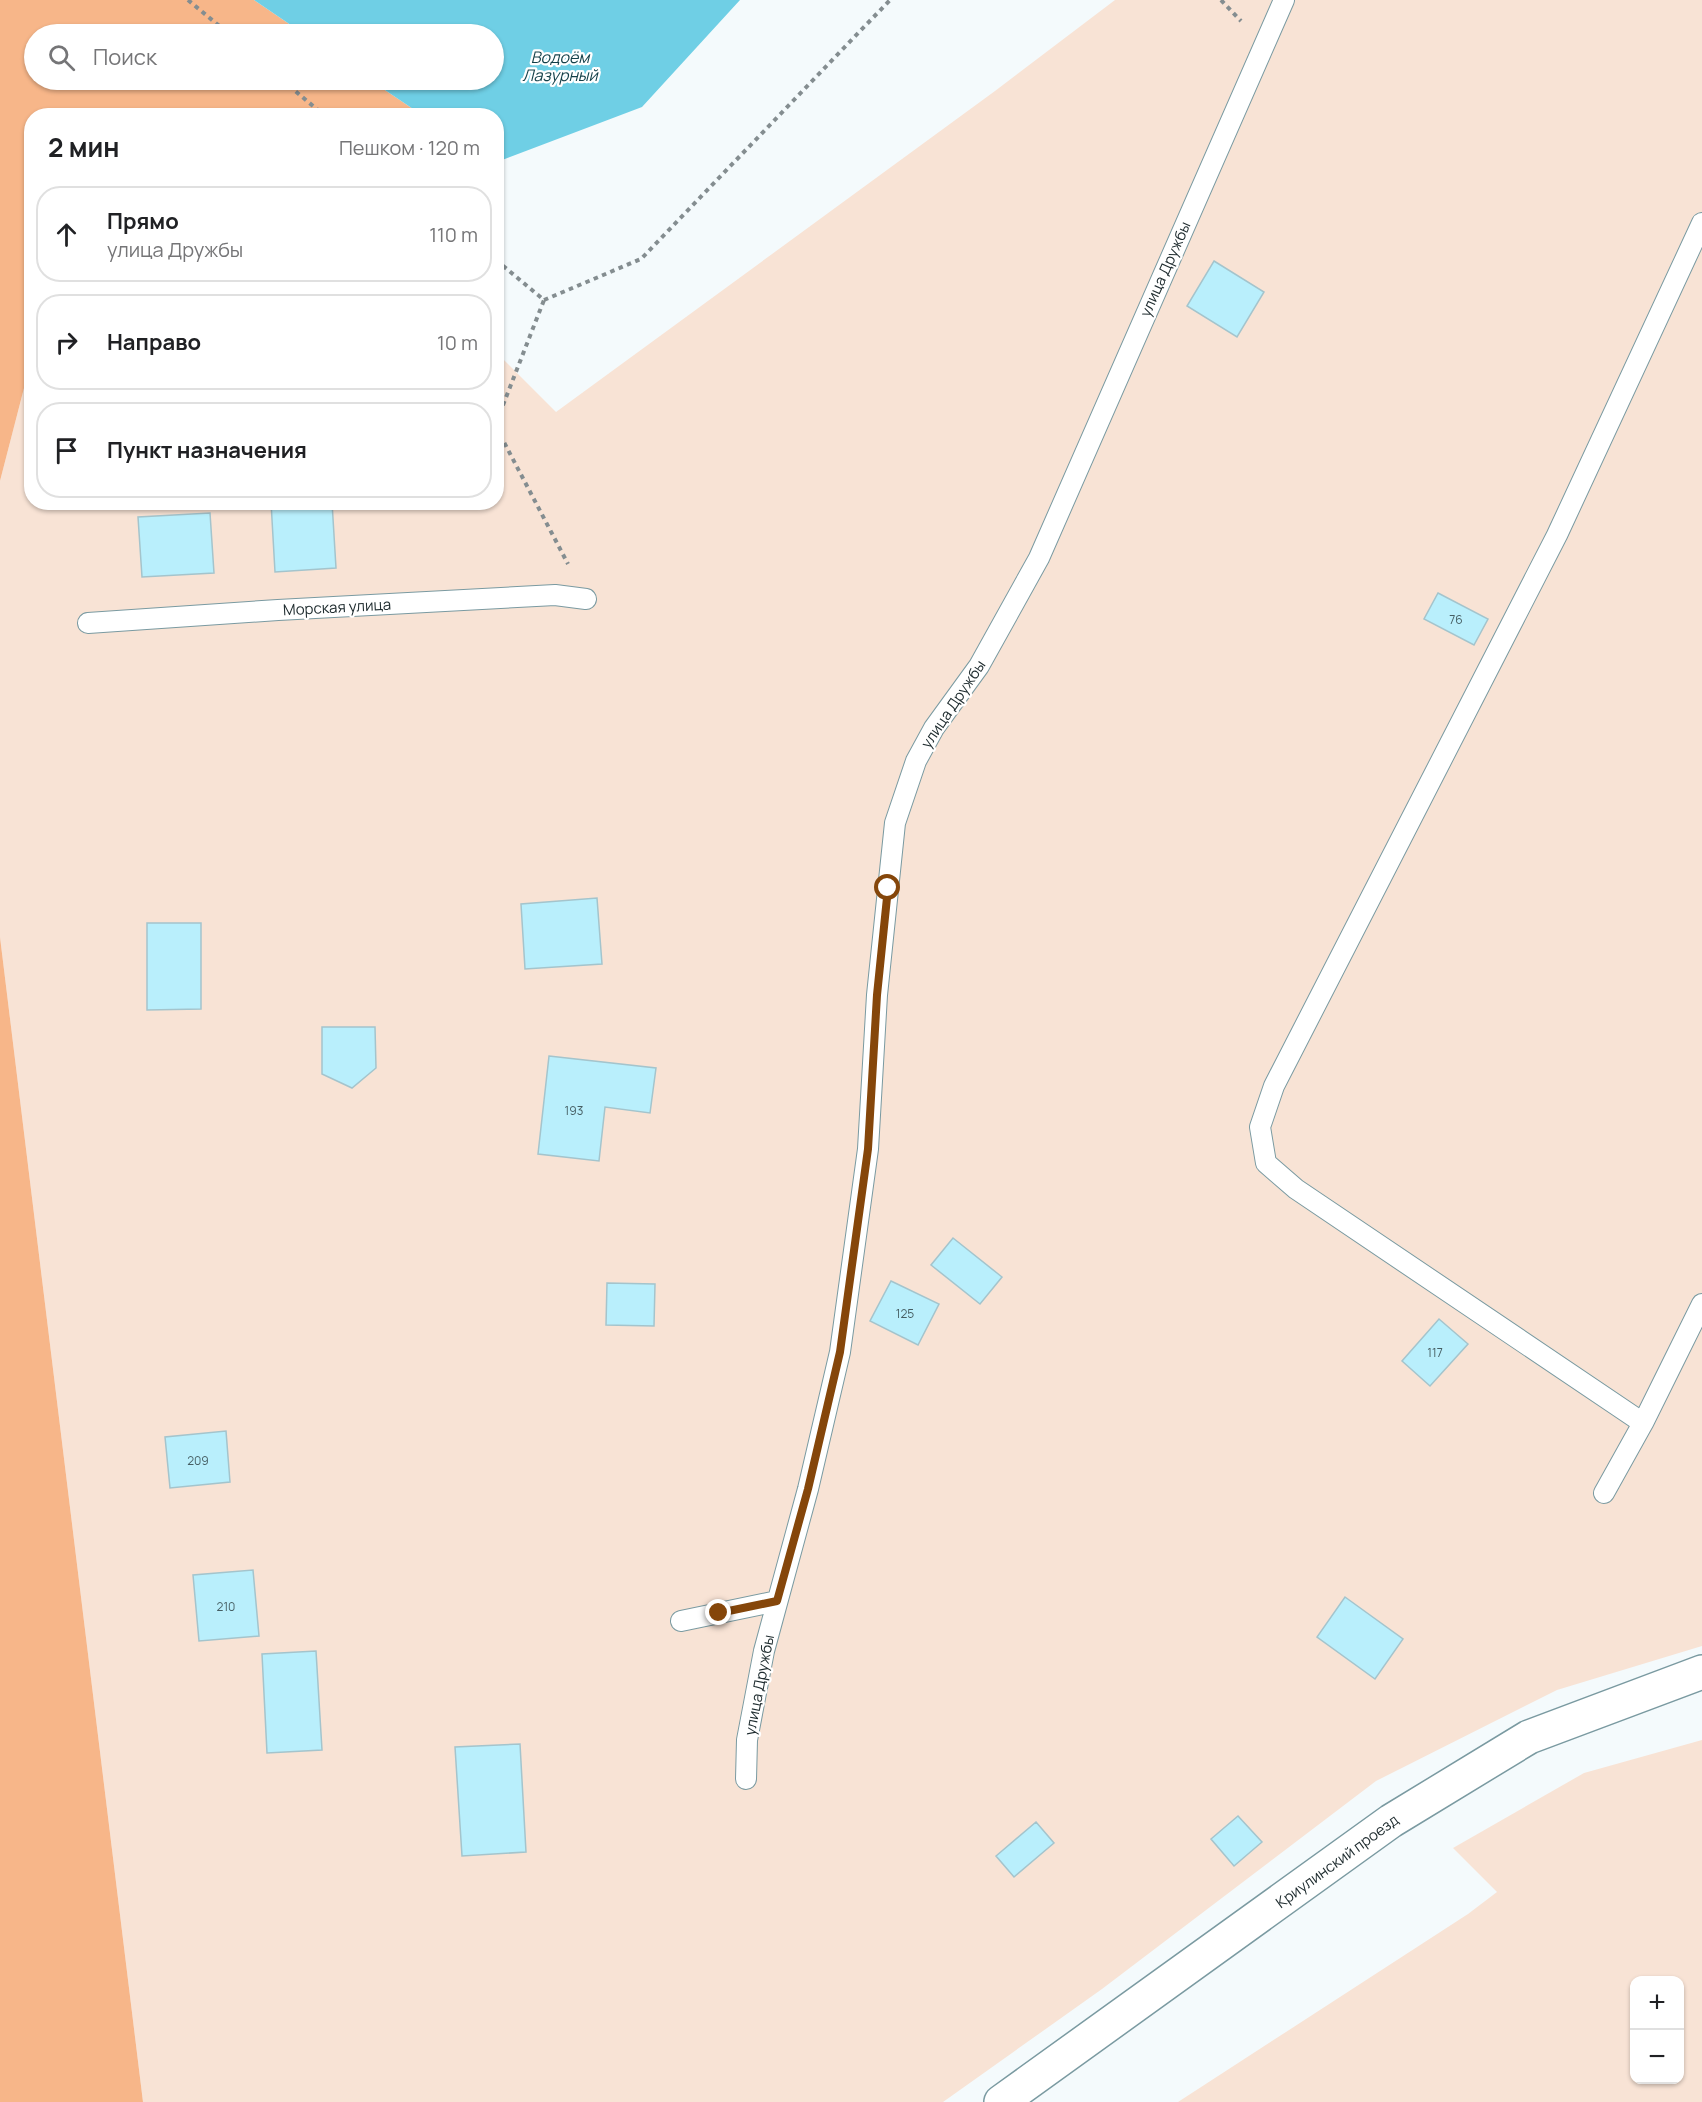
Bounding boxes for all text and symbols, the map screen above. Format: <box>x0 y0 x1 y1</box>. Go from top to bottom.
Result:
search box <box>24 24 504 90</box>
icon: search <box>45 41 78 74</box>
text: Поиск <box>93 42 157 72</box>
water label: Водоём Лазурный <box>522 46 600 86</box>
text: 2 мин <box>48 129 120 165</box>
text: Пешком · 120 m <box>339 134 480 161</box>
text: Прямо <box>107 206 179 236</box>
icon: ahead <box>50 218 83 251</box>
street label: улица Дружбы <box>1135 218 1195 320</box>
text: 110 m <box>429 221 478 248</box>
text: улица Дружбы <box>107 236 243 263</box>
icon: right <box>50 326 83 359</box>
text: Направо <box>107 327 201 357</box>
text: 10 m <box>437 329 478 356</box>
icon: arrive <box>50 434 83 467</box>
text: Пункт назначения <box>107 435 307 465</box>
street label: Морская улица <box>282 594 392 620</box>
house number: 76 <box>1449 611 1463 628</box>
street label: улица Дружбы <box>916 656 990 752</box>
route start <box>874 874 900 900</box>
house number: 193 <box>565 1102 583 1119</box>
house number: 125 <box>896 1305 914 1322</box>
house number: 117 <box>1427 1344 1443 1361</box>
house number: 209 <box>187 1452 209 1469</box>
house number: 210 <box>217 1598 235 1615</box>
route end <box>705 1599 731 1625</box>
street label: улица Дружбы <box>739 1633 779 1737</box>
street label: Криулинский проезд <box>1271 1809 1403 1913</box>
map controls <box>1630 1976 1684 2084</box>
button: + <box>1630 1976 1684 2030</box>
button: − <box>1630 2030 1684 2084</box>

